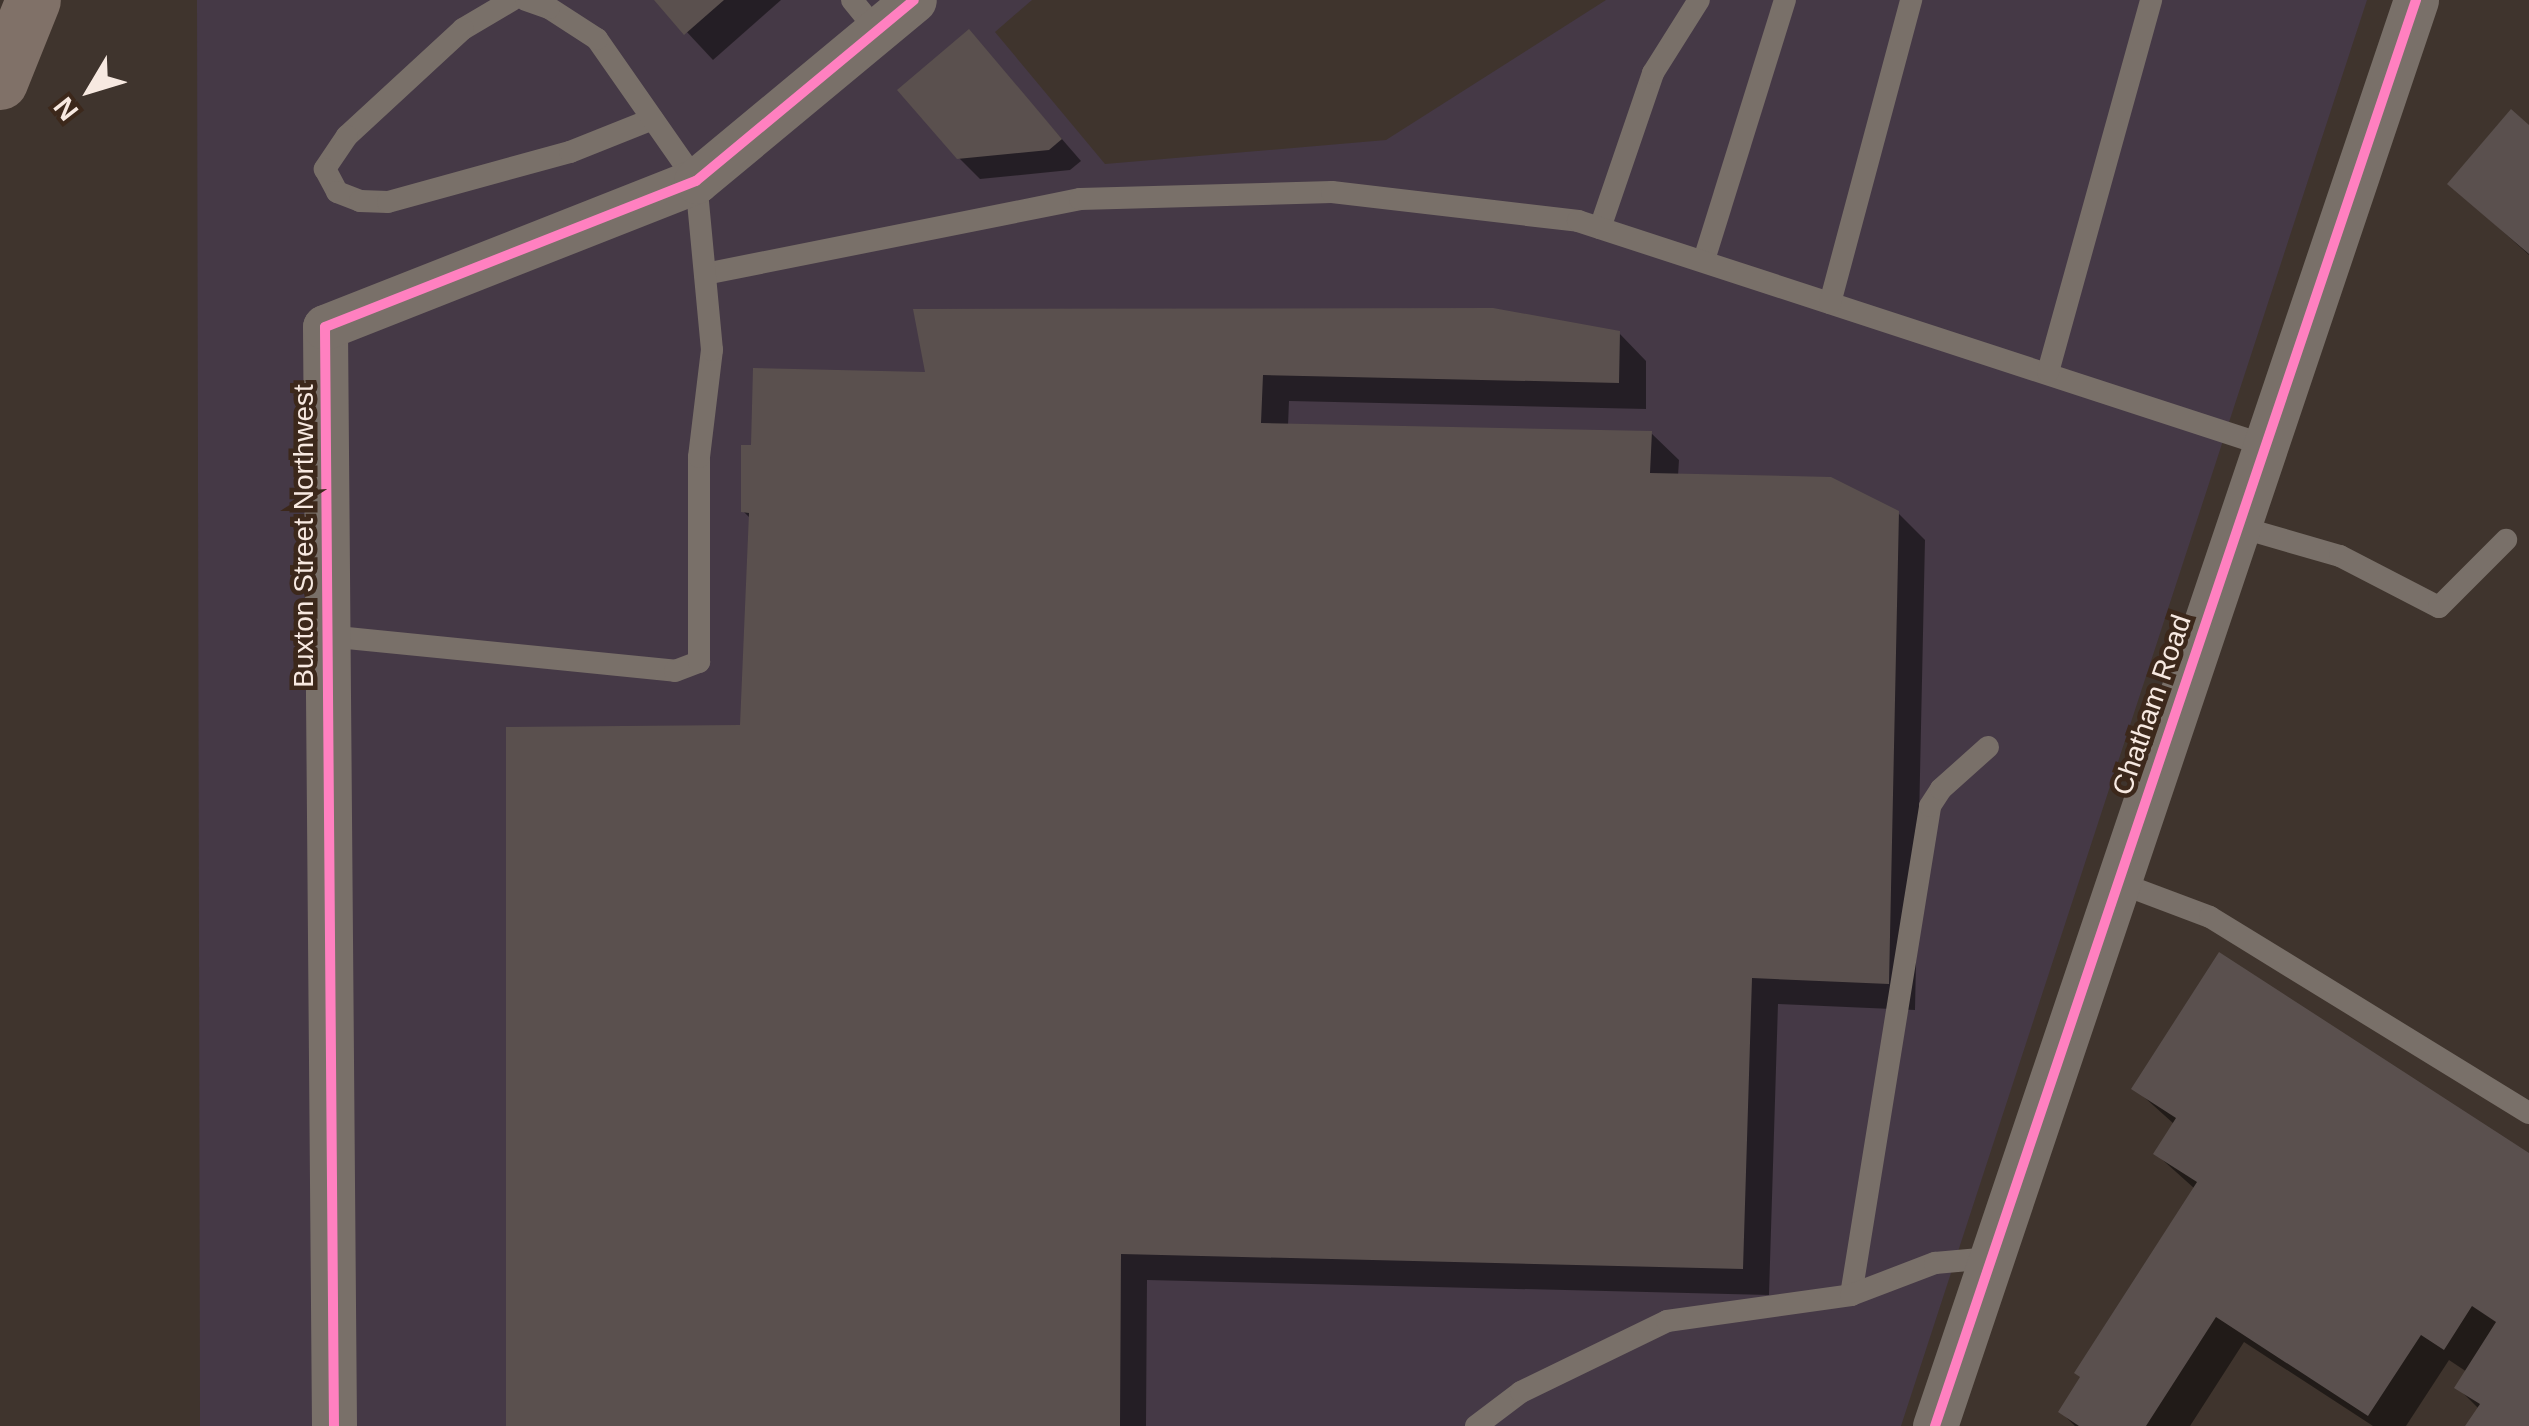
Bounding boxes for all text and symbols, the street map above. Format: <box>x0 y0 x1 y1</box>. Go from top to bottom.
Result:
north arrow <box>40 40 140 140</box>
text: N <box>48 91 84 126</box>
street label: Buxton Street Northwest <box>287 384 321 688</box>
street label: Chatham Road <box>2105 610 2199 800</box>

